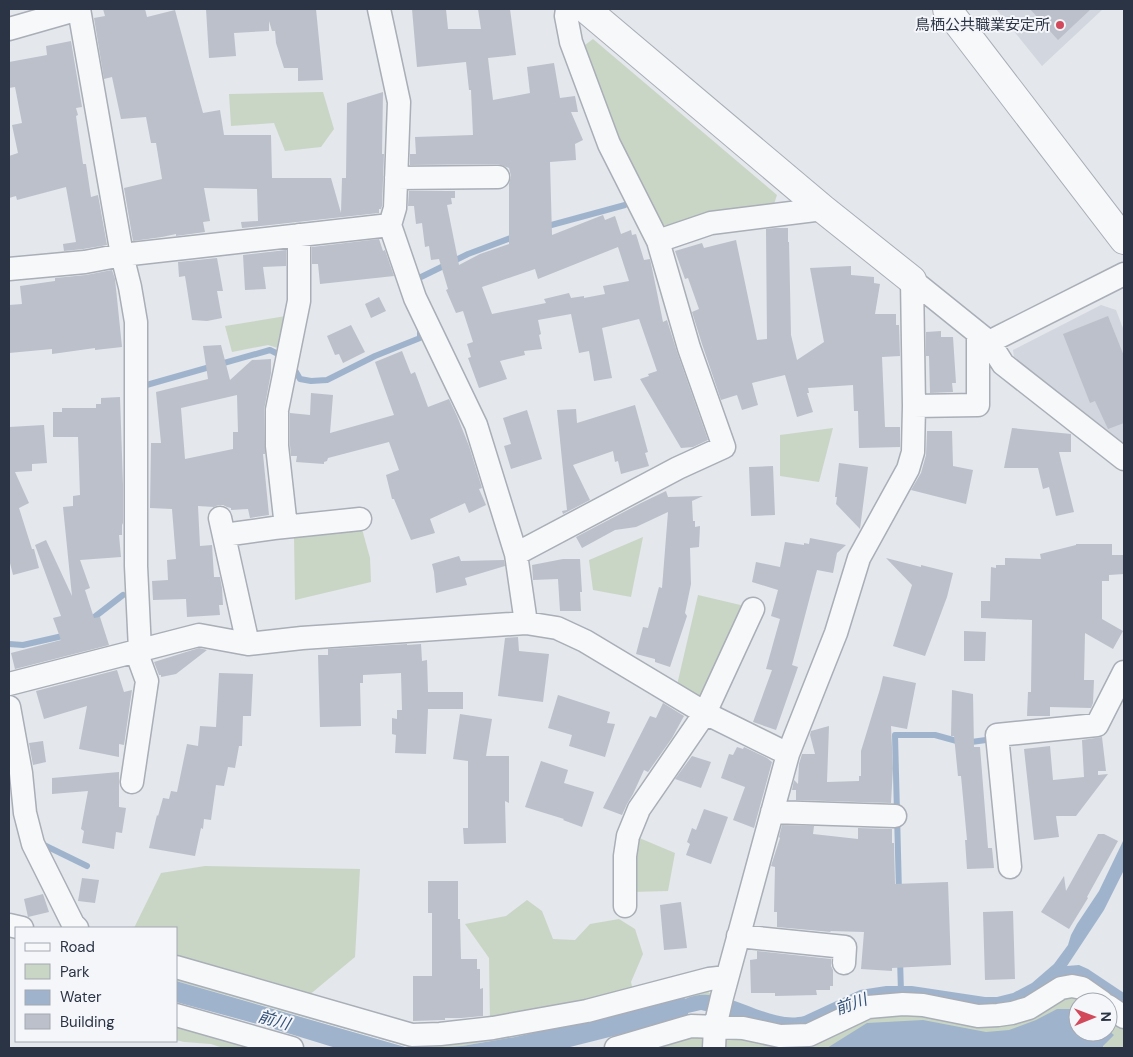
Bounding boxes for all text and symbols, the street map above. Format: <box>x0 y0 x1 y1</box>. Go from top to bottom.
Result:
place label: 鳥栖公共職業安定所 <box>915 15 1050 35</box>
marker: 鳥栖公共職業安定所 <box>1054 19 1066 31</box>
legend <box>15 927 178 1042</box>
text: Road <box>60 937 95 957</box>
text: Park <box>60 962 90 982</box>
text: Water <box>60 987 102 1007</box>
water label: 前川 <box>832 988 871 1019</box>
north arrow <box>1068 992 1118 1042</box>
water label: 前川 <box>256 1005 294 1035</box>
text: Building <box>60 1012 115 1032</box>
text: N <box>1097 1012 1115 1022</box>

